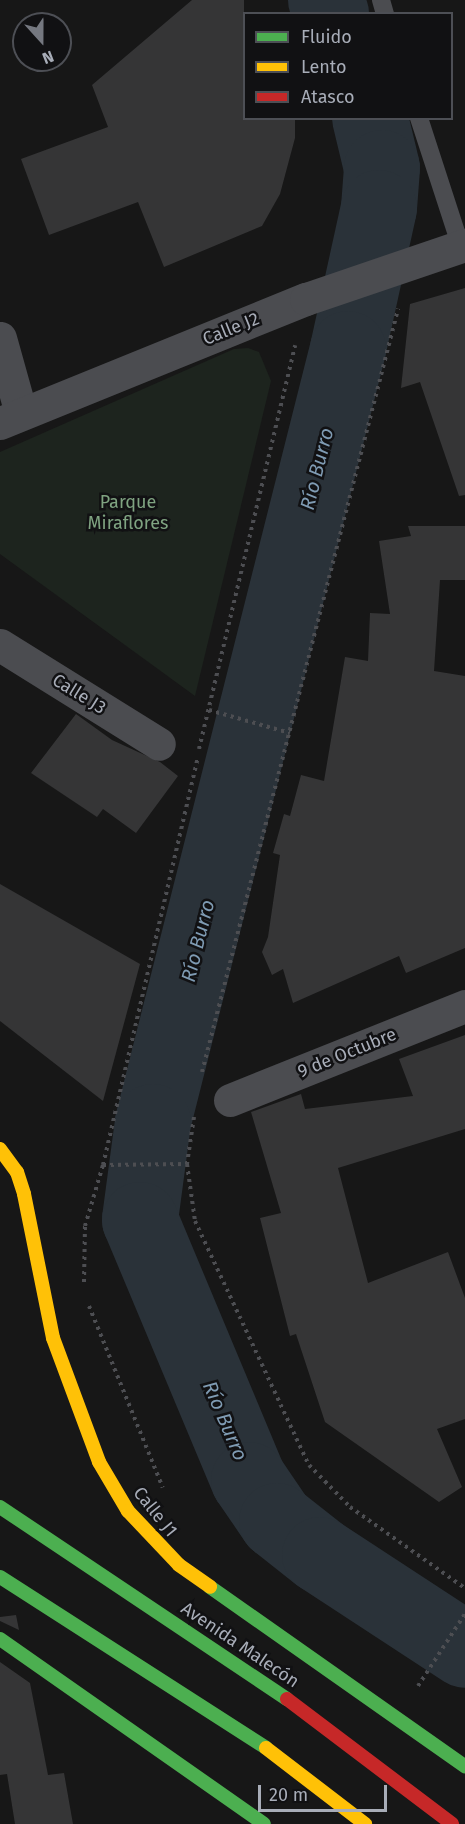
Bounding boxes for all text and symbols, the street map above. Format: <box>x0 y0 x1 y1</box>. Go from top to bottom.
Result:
north arrow <box>12 12 72 72</box>
legend <box>243 12 453 120</box>
text: Fluido <box>301 26 352 48</box>
text: N <box>40 47 56 68</box>
text: Lento <box>301 56 347 78</box>
text: Atasco <box>301 86 354 108</box>
street label: Calle J2 <box>200 308 262 350</box>
water label: Río Burro <box>295 425 339 513</box>
park label: Parque Miraflores <box>88 492 168 534</box>
street label: Calle J3 <box>48 669 110 719</box>
water label: Río Burro <box>176 897 220 985</box>
street label: 9 de Octubre <box>295 1023 399 1083</box>
water label: Río Burro <box>198 1378 252 1464</box>
street label: Calle J1 <box>128 1483 182 1541</box>
street label: Avenida Malecón <box>177 1598 303 1692</box>
scale bar <box>261 1773 390 1811</box>
text: 20 m <box>269 1784 308 1806</box>

